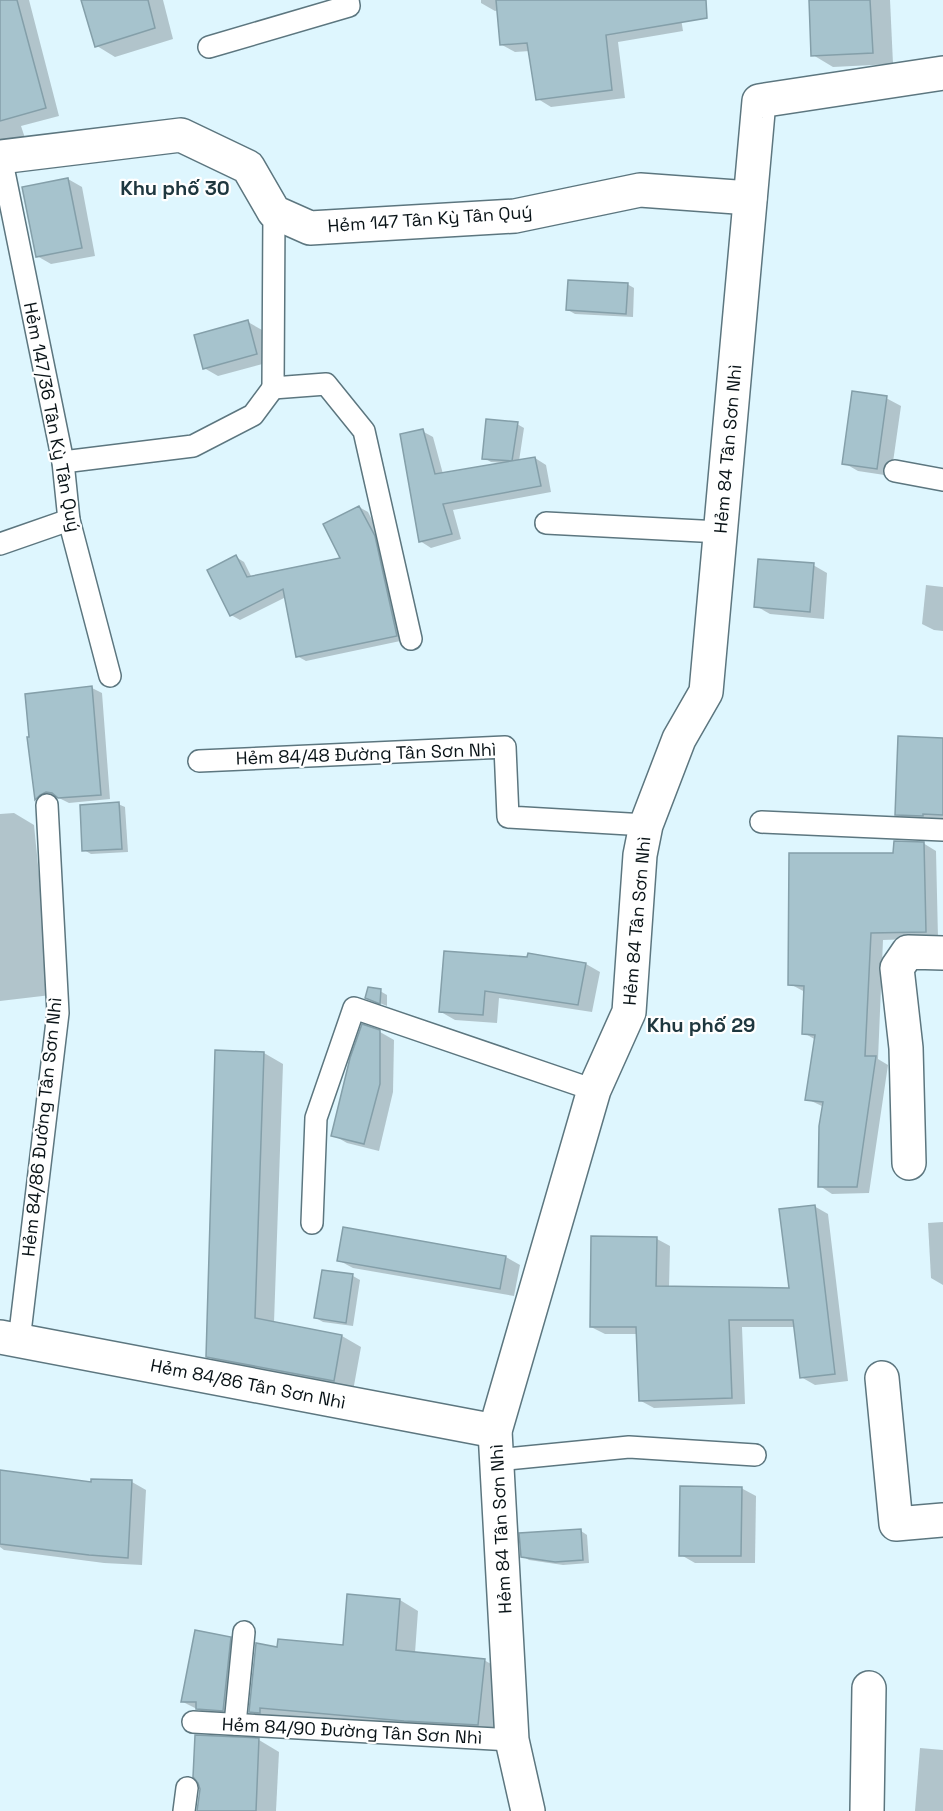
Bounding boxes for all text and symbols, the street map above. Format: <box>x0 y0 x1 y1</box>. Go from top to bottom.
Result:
district label: Khu phố 30 <box>120 175 230 201</box>
street label: Hẻm 147 Tân Kỳ Tân Quý <box>327 200 533 237</box>
street label: Hẻm 147/36 Tân Kỳ Tân Quý <box>19 300 86 534</box>
street label: Hẻm 84 Tân Sơn Nhì <box>709 363 746 534</box>
street label: Hẻm 84/48 Đường Tân Sơn Nhì <box>235 737 497 770</box>
street label: Hẻm 84 Tân Sơn Nhì <box>618 835 655 1006</box>
street label: Hẻm 84/86 Đường Tân Sơn Nhì <box>16 996 67 1258</box>
district label: Khu phố 29 <box>647 1012 755 1038</box>
street label: Hẻm 84/86 Tân Sơn Nhì <box>148 1353 348 1414</box>
street label: Hẻm 84 Tân Sơn Nhì <box>485 1444 516 1614</box>
street label: Hẻm 84/90 Đường Tân Sơn Nhì <box>221 1712 483 1749</box>

